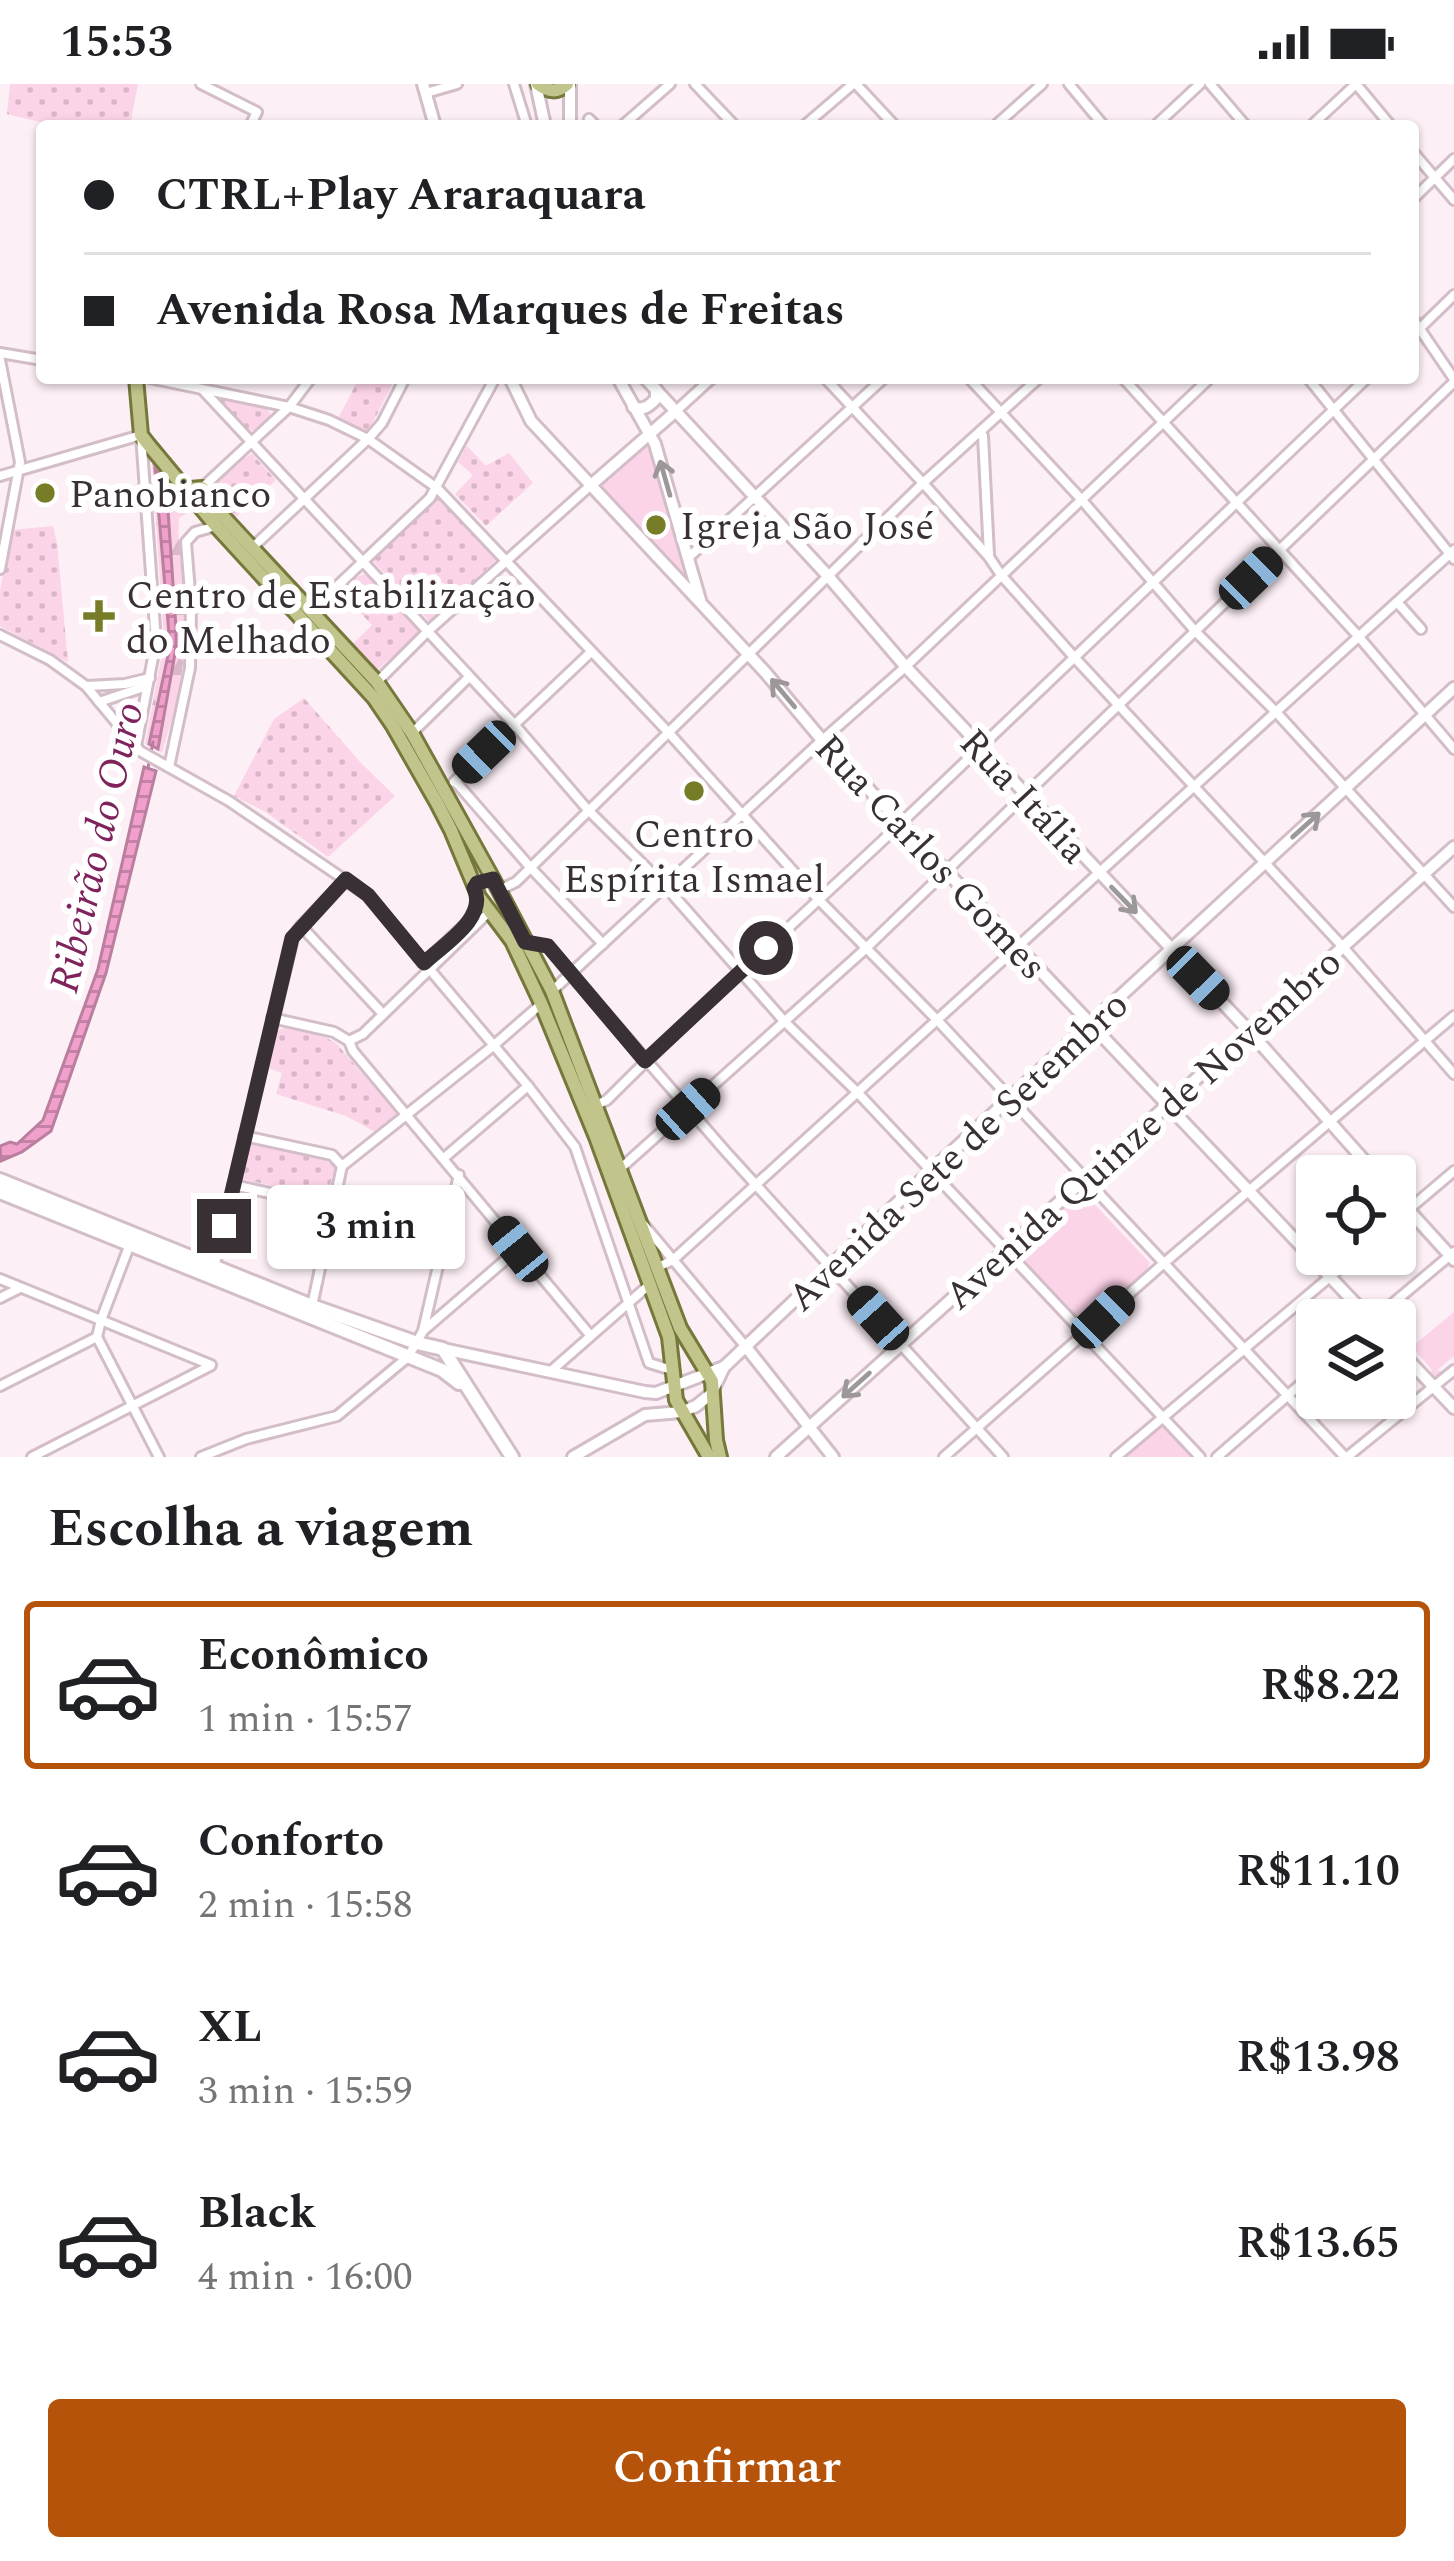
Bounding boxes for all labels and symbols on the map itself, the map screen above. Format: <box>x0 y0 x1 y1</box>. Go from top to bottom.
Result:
one-way arrow <box>653 460 675 498</box>
place label: Panobianco <box>69 466 271 525</box>
marker: Panobianco <box>32 480 58 506</box>
place label: Igreja São José <box>680 498 934 557</box>
marker: Igreja São José <box>643 512 669 538</box>
car <box>1213 540 1289 616</box>
place label: Centro de Estabilização do Melhado <box>126 567 536 671</box>
marker: Centro de Estabilização do Melhado <box>83 600 115 632</box>
one-way arrow <box>769 678 797 709</box>
water label: Ribeirão do Ouro <box>33 696 162 999</box>
car <box>446 714 522 790</box>
street label: Rua Itália <box>945 715 1102 878</box>
street label: Rua Carlos Gomes <box>800 721 1060 994</box>
marker: Centro Espírita Ismael <box>681 778 707 804</box>
place label: Centro Espírita Ismael <box>563 806 825 910</box>
one-way arrow <box>1291 812 1321 839</box>
one-way arrow <box>1109 885 1137 914</box>
route start <box>739 921 793 975</box>
street label: Avenida Quinze de Novembro <box>932 935 1356 1325</box>
car <box>1160 940 1236 1016</box>
street label: Avenida Sete de Setembro <box>775 977 1143 1326</box>
car <box>649 1072 727 1146</box>
callout: 3 min <box>266 1184 464 1268</box>
route end <box>197 1199 251 1253</box>
car <box>481 1210 555 1288</box>
car <box>841 1279 915 1357</box>
car <box>1065 1279 1141 1355</box>
one-way arrow <box>841 1371 872 1398</box>

